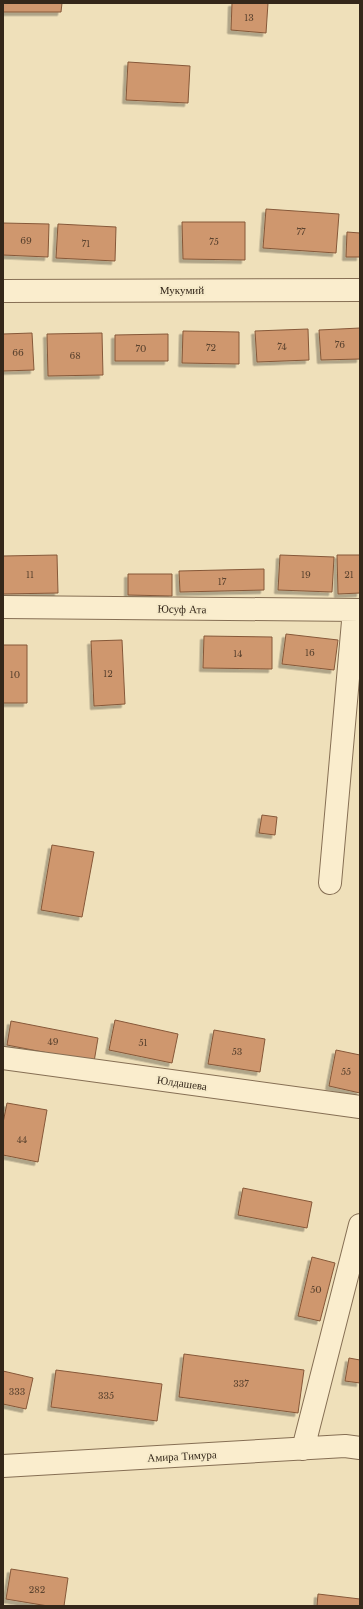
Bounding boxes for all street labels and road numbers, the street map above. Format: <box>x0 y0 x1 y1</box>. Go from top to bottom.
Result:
street label: Мукумий <box>160 283 204 297</box>
street label: Юсуф Ата <box>157 602 207 616</box>
street label: Юлдашева <box>156 1073 208 1093</box>
street label: Амира Тимура <box>147 1447 217 1465</box>

